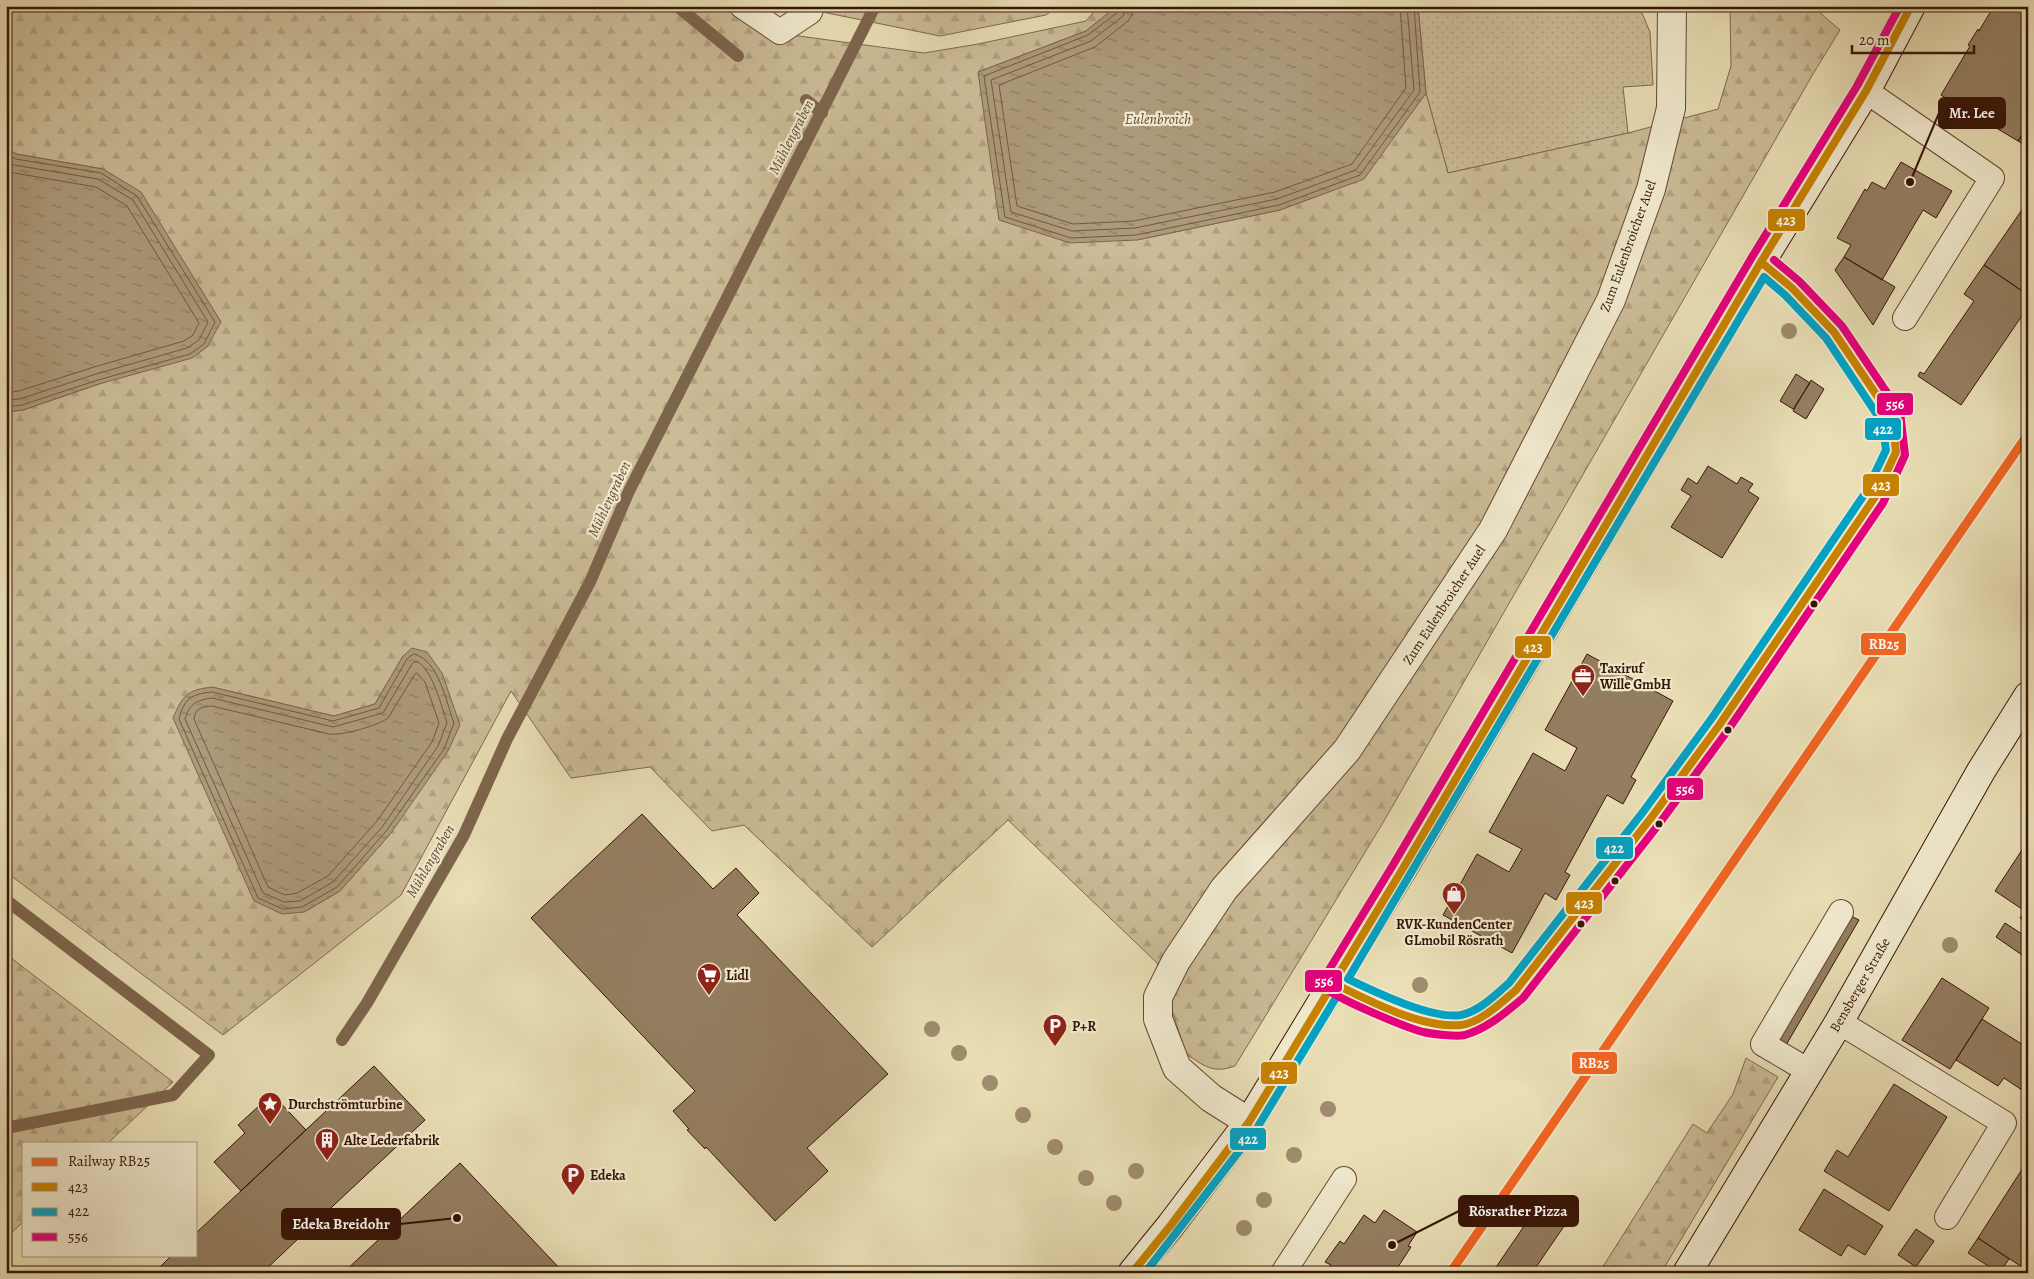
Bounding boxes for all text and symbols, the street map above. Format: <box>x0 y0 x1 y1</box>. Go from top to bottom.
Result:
scale bar <box>1852 22 1974 54</box>
text: 20 m <box>1859 30 1890 50</box>
water label: Mühlengraben <box>764 96 818 178</box>
callout: Mr. Lee <box>1939 98 2005 128</box>
text: Mr. Lee <box>1949 103 1995 123</box>
water label: Eulenbroich <box>1125 109 1191 129</box>
street label: Zum Eulenbroicher Auel <box>1595 177 1661 315</box>
line badge: 423 <box>1767 208 1806 232</box>
text: 423 <box>1776 211 1796 230</box>
line badge: 556 <box>1876 392 1914 416</box>
text: 556 <box>1886 395 1905 414</box>
line badge: 422 <box>1864 417 1902 441</box>
text: 422 <box>1873 420 1893 439</box>
water label: Mühlengraben <box>583 458 635 540</box>
line badge: 423 <box>1862 473 1900 497</box>
text: 423 <box>1871 476 1891 495</box>
street label: Zum Eulenbroicher Auel <box>1398 541 1490 668</box>
unlabelled marker <box>1809 599 1819 609</box>
line badge: RB25 <box>1860 632 1907 656</box>
line badge: 423 <box>1514 635 1552 659</box>
text: RB25 <box>1869 635 1899 654</box>
text: 423 <box>1523 638 1543 657</box>
place label: Taxiruf Wille GmbH <box>1599 659 1671 694</box>
office icon: Taxiruf Wille GmbH <box>1570 663 1596 697</box>
unlabelled marker <box>1723 725 1733 735</box>
line badge: 556 <box>1666 777 1704 801</box>
text: 556 <box>1676 780 1695 799</box>
unlabelled marker <box>1654 819 1664 829</box>
water label: Mühlengraben <box>401 821 459 901</box>
line badge: 422 <box>1595 836 1634 860</box>
text: 422 <box>1604 839 1624 858</box>
unlabelled marker <box>1610 876 1620 886</box>
shop icon: RVK-KundenCenter GLmobil Rösrath <box>1441 881 1467 915</box>
line badge: 423 <box>1565 891 1603 915</box>
text: 423 <box>1574 894 1594 913</box>
place label: RVK-KundenCenter GLmobil Rösrath <box>1396 915 1512 950</box>
unlabelled marker <box>1576 919 1586 929</box>
street label: Bensberger Straße <box>1825 934 1895 1036</box>
supermarket icon: Lidl <box>696 962 722 996</box>
place label: Lidl <box>726 966 749 985</box>
line badge: 556 <box>1304 969 1343 993</box>
text: 556 <box>1315 972 1334 991</box>
parking icon: P+R <box>1042 1013 1068 1047</box>
place label: P+R <box>1072 1017 1096 1036</box>
line badge: RB25 <box>1571 1051 1618 1075</box>
text: RB25 <box>1579 1054 1609 1073</box>
line badge: 423 <box>1260 1061 1298 1085</box>
text: 423 <box>1269 1064 1289 1083</box>
place icon: Durchströmturbine <box>257 1091 283 1125</box>
place label: Durchströmturbine <box>288 1095 403 1114</box>
building icon: Alte Lederfabrik <box>314 1127 340 1161</box>
line badge: 422 <box>1229 1127 1267 1151</box>
text: 422 <box>1238 1130 1258 1149</box>
place label: Alte Lederfabrik <box>343 1131 440 1150</box>
legend <box>22 1142 198 1256</box>
text: Railway RB25 <box>68 1151 150 1171</box>
parking icon: Edeka <box>560 1162 586 1196</box>
place label: Edeka <box>590 1166 626 1185</box>
text: 423 <box>68 1177 88 1197</box>
callout: Rösrather Pizza <box>1459 1196 1578 1226</box>
text: 422 <box>68 1201 89 1221</box>
text: Rösrather Pizza <box>1469 1201 1568 1221</box>
callout: Edeka Breidohr <box>282 1209 400 1239</box>
text: Edeka Breidohr <box>292 1214 390 1234</box>
text: 556 <box>68 1227 88 1247</box>

